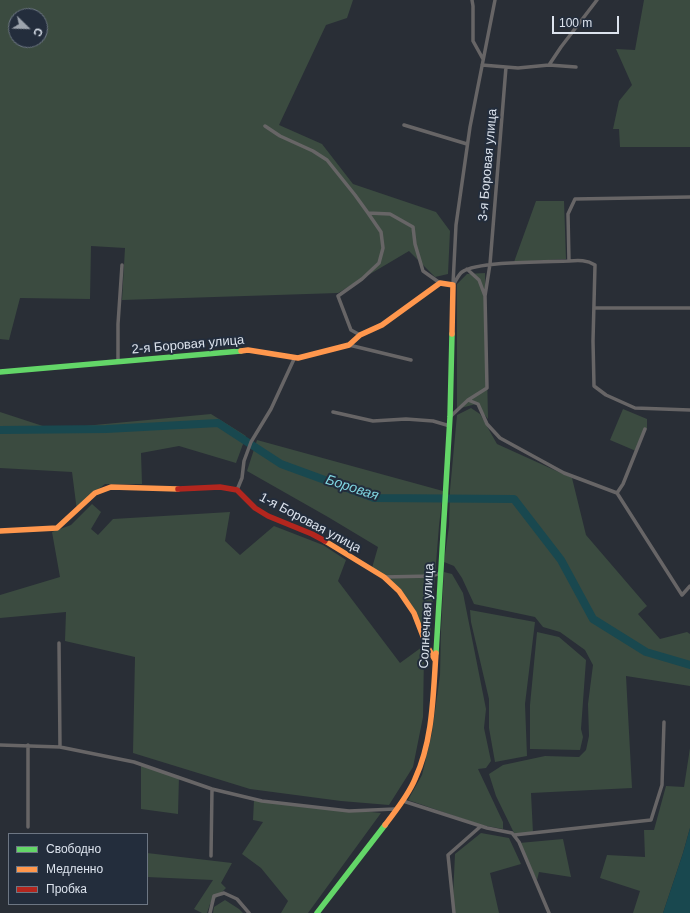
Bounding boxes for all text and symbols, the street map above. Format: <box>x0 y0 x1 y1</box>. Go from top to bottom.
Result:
north arrow <box>8 8 48 48</box>
scale bar <box>554 8 621 34</box>
text: 100 m <box>559 16 592 30</box>
text: С <box>31 26 45 38</box>
street label: 3-я Боровая улица <box>475 108 501 222</box>
street label: 2-я Боровая улица <box>131 332 245 358</box>
water label: Боровая <box>323 472 381 504</box>
street label: 1-я Боровая улица <box>257 490 363 556</box>
street label: Солнечная улица <box>416 563 438 669</box>
legend <box>8 833 148 905</box>
text: Свободно <box>46 842 101 856</box>
text: Медленно <box>46 862 103 876</box>
text: Пробка <box>46 882 87 896</box>

